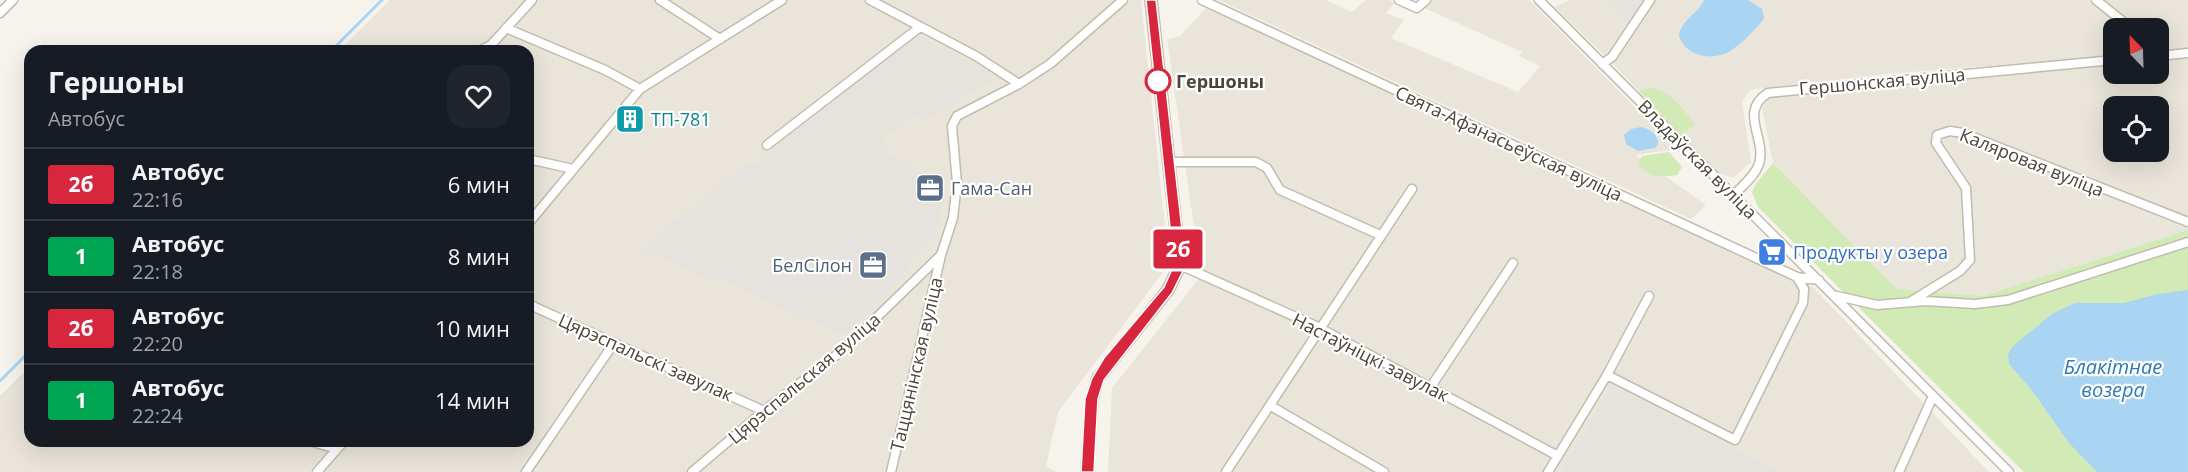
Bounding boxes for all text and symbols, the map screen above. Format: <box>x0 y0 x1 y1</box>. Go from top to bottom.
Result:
north arrow <box>2103 18 2169 84</box>
map controls <box>2103 18 2169 162</box>
street label: Гершонская вуліца <box>1798 62 1966 100</box>
text: Гершоны <box>48 63 185 101</box>
button: heart <box>447 65 510 128</box>
marker: Гершоны <box>1145 68 1171 94</box>
place label: Гершоны <box>1176 69 1264 93</box>
street label: Свята-Афанасьеўская вуліца <box>1392 80 1626 206</box>
street label: Владаўская вуліца <box>1633 94 1763 224</box>
button: locate <box>2103 96 2169 162</box>
building icon: ТП-781 <box>614 103 646 135</box>
text: Автобус <box>48 105 125 132</box>
place label: ТП-781 <box>651 107 711 131</box>
street label: Каляровая вуліца <box>1956 122 2108 202</box>
text: Автобус <box>132 156 224 186</box>
text: 6 мин <box>448 169 510 199</box>
text: 2б <box>68 170 94 198</box>
office icon: Гама-Сан <box>914 172 946 204</box>
place label: Гама-Сан <box>951 176 1032 200</box>
text: 22:16 <box>132 186 183 213</box>
text: Автобус <box>132 228 224 258</box>
line badge: 2б <box>1151 230 1205 268</box>
text: 2б <box>1165 235 1191 263</box>
supermarket icon: Продукты у озера <box>1756 236 1788 268</box>
place label: Продукты у озера <box>1793 240 1948 264</box>
text: 8 мин <box>448 241 510 271</box>
text: 1 <box>75 242 87 270</box>
office icon: БелСілон <box>857 249 889 281</box>
place label: БелСілон <box>772 253 852 277</box>
text: 22:18 <box>132 258 183 285</box>
street label: Таццянінская вуліца <box>884 275 948 453</box>
text: Автобус <box>132 300 224 330</box>
street label: Цярэспальская вуліца <box>723 307 885 449</box>
street label: Настаўніцкі завулак <box>1289 307 1454 407</box>
street label: Цярэспальскі завулак <box>555 308 738 407</box>
text: 10 мин <box>435 313 510 343</box>
text: 2б <box>68 314 94 342</box>
text: 22:20 <box>132 330 183 357</box>
water label: Блакітнае возера <box>2064 353 2162 403</box>
text: Автобус <box>132 372 224 402</box>
text: 14 мин <box>435 385 510 415</box>
text: 1 <box>75 386 87 414</box>
text: 22:24 <box>132 402 183 429</box>

